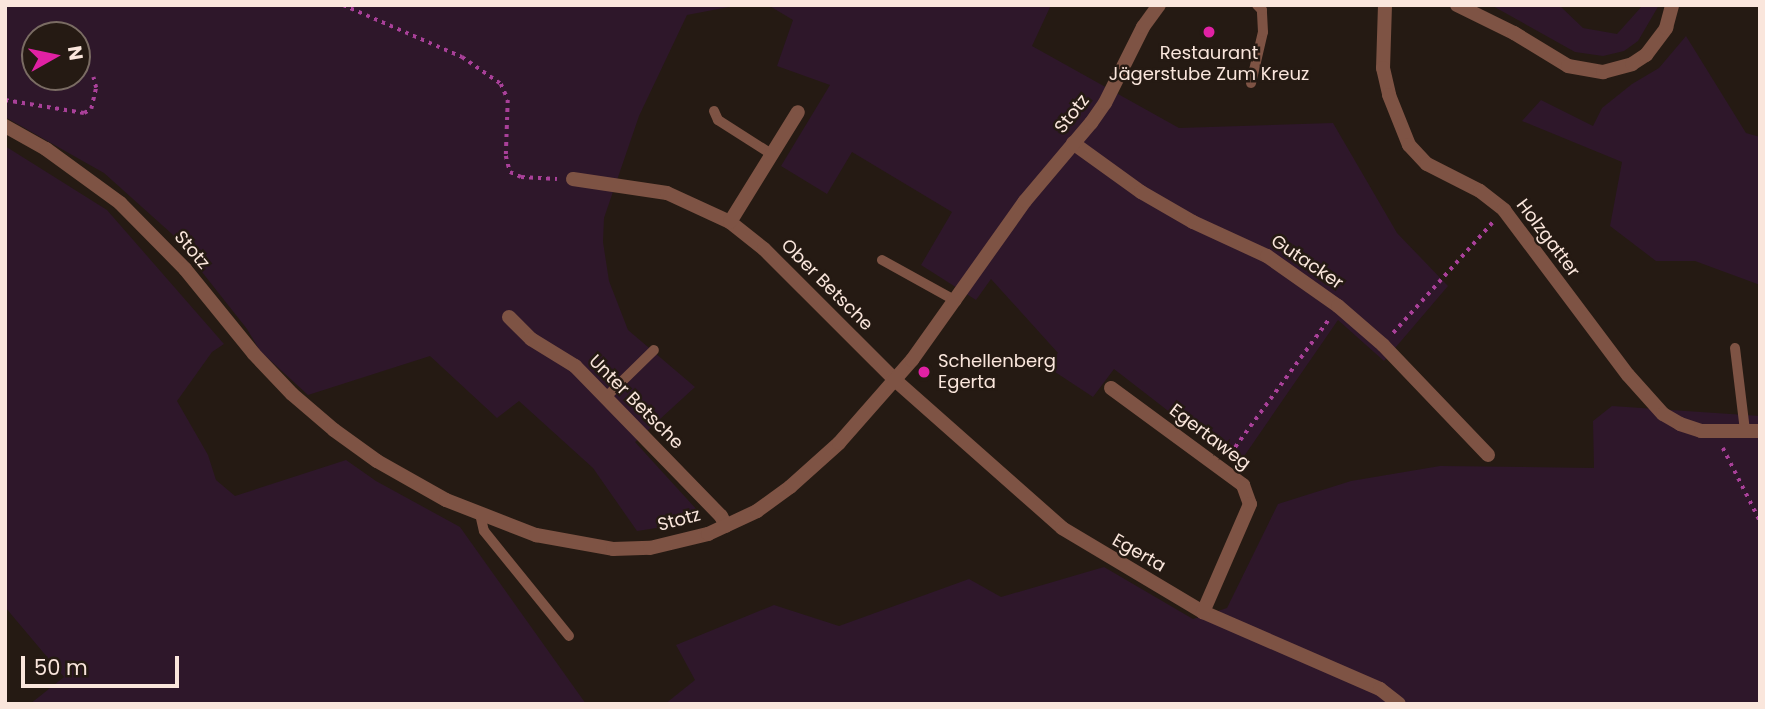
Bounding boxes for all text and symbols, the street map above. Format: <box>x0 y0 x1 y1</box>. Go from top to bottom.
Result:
north arrow <box>21 21 91 91</box>
marker: Restaurant Jägerstube Zum Kreuz <box>1201 24 1217 40</box>
place label: Restaurant Jägerstube Zum Kreuz <box>1109 43 1309 86</box>
text: N <box>61 44 90 62</box>
street label: Stotz <box>1050 90 1094 138</box>
street label: Holzgatter <box>1512 195 1584 281</box>
street label: Stotz <box>170 227 214 273</box>
street label: Gutacker <box>1267 230 1347 294</box>
street label: Ober Betsche <box>777 235 877 335</box>
street label: Unter Betsche <box>584 350 688 454</box>
place label: Schellenberg Egerta <box>938 351 1056 394</box>
marker: Schellenberg Egerta <box>916 364 932 380</box>
street label: Egertaweg <box>1165 399 1255 475</box>
street label: Stotz <box>655 504 703 536</box>
street label: Egerta <box>1108 529 1170 577</box>
scale bar <box>24 642 182 686</box>
text: 50 m <box>34 653 88 682</box>

